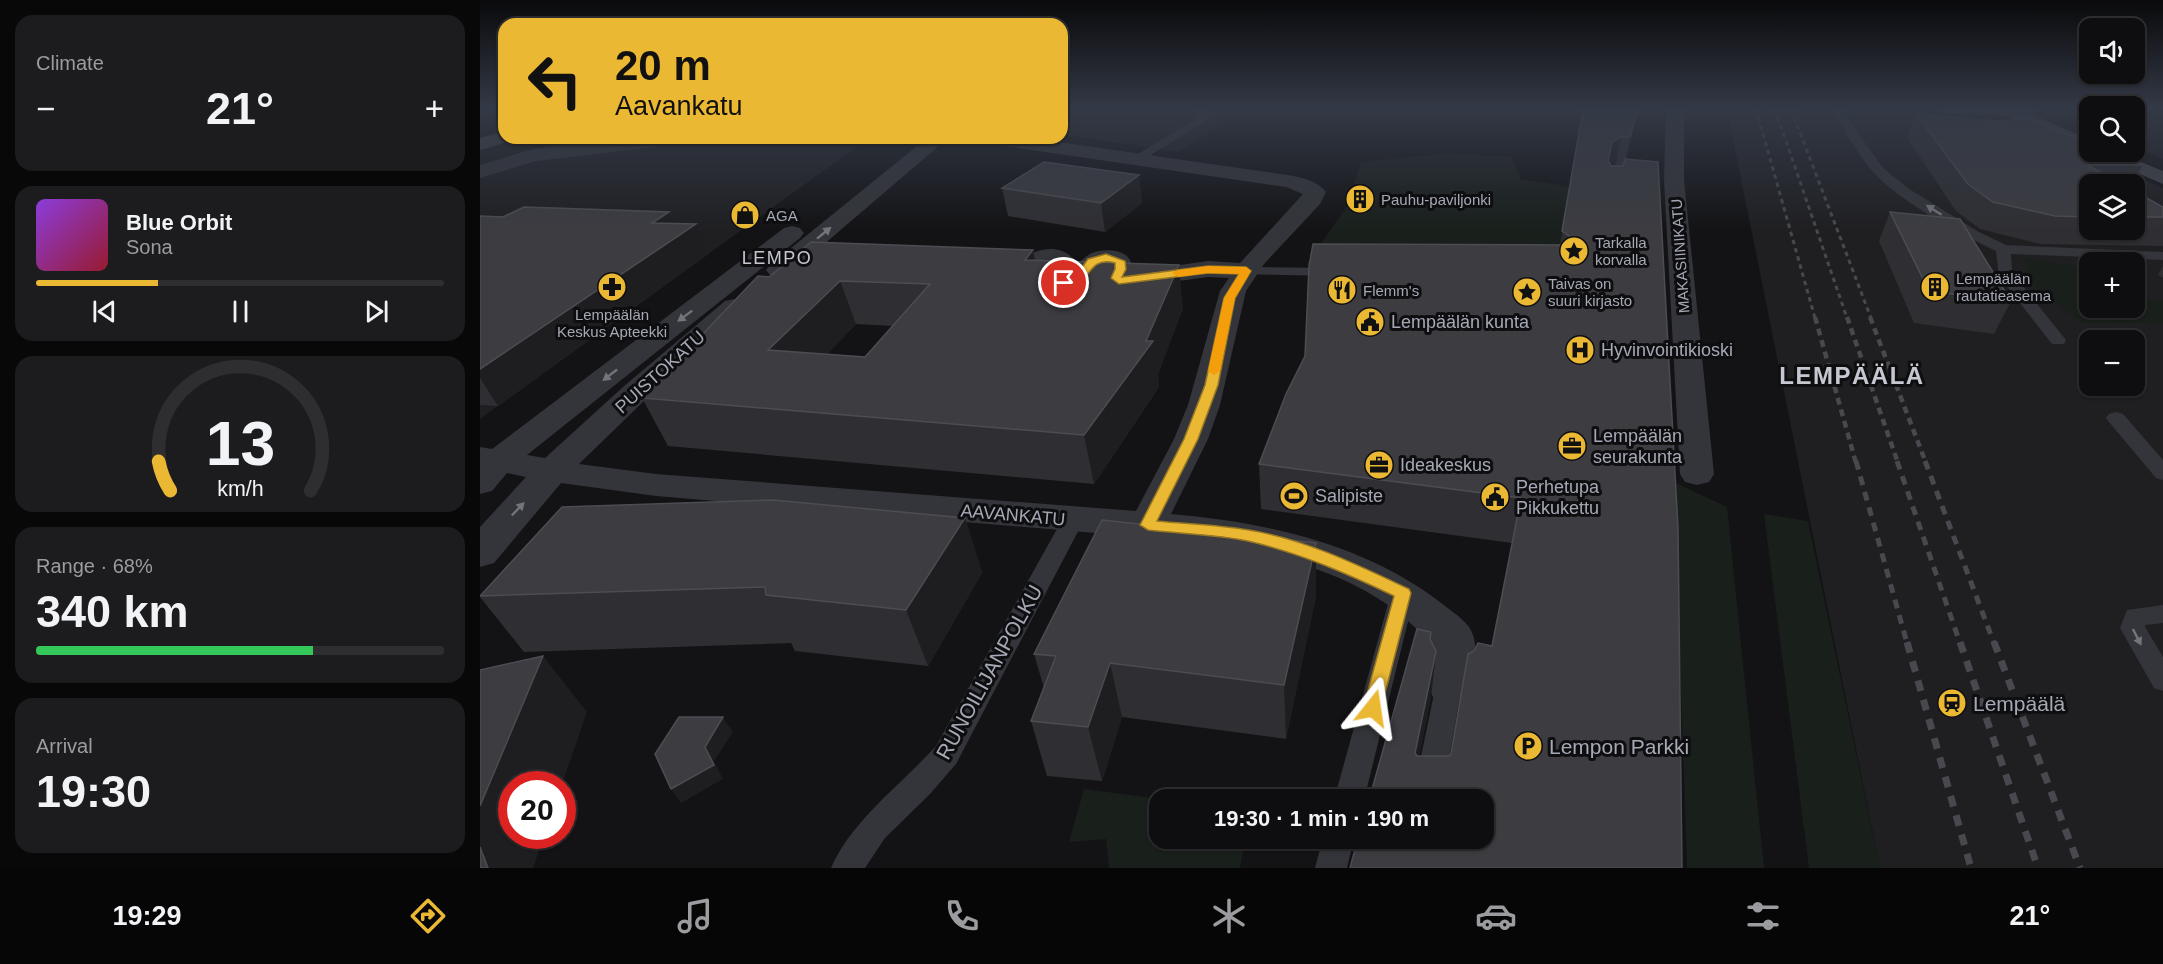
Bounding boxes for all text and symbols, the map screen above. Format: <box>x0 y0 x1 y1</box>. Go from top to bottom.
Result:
map controls <box>2079 18 2145 396</box>
button: sound <box>2079 18 2145 84</box>
icon: left <box>516 42 594 120</box>
text: 20 m <box>615 42 711 89</box>
text: Climate <box>36 52 104 74</box>
text: 21° <box>206 83 274 134</box>
text: − <box>36 90 55 127</box>
text: + <box>425 90 444 127</box>
text: Aavankatu <box>615 91 743 121</box>
button: search <box>2079 96 2145 162</box>
button: layers <box>2079 174 2145 240</box>
building icon: Pauhu-paviljonki <box>1344 183 1376 215</box>
place label: Pauhu-paviljonki <box>1381 191 1491 208</box>
street label: MAKASIINIKATU <box>1668 198 1692 314</box>
shop icon: AGA <box>729 199 761 231</box>
one-way arrow <box>1926 204 1942 215</box>
place label: AGA <box>766 207 798 224</box>
text: Blue Orbit <box>126 210 232 235</box>
one-way arrow <box>816 226 832 239</box>
place label: Tarkalla korvalla <box>1595 234 1647 268</box>
place icon: Tarkalla korvalla <box>1558 235 1590 267</box>
text: Sona <box>126 236 173 258</box>
district label: LEMPO <box>742 248 812 268</box>
button: + <box>2079 252 2145 318</box>
pin <box>1038 257 1089 308</box>
icon: arrive <box>1047 266 1080 299</box>
place label: Lempäälän rautatieasema <box>1956 270 2052 304</box>
pharmacy icon: Lempäälän Keskus Apteekki <box>596 271 628 303</box>
building icon: Lempäälän rautatieasema <box>1919 271 1951 303</box>
restaurant icon: Flemm's <box>1326 274 1358 306</box>
place label: Taivas on suuri kirjasto <box>1548 275 1632 309</box>
place icon: Taivas on suuri kirjasto <box>1511 276 1543 308</box>
place label: Flemm's <box>1363 282 1419 299</box>
icon: previous <box>88 295 121 328</box>
icon: pause <box>224 295 257 328</box>
icon: next <box>360 295 393 328</box>
place label: Lempäälän Keskus Apteekki <box>557 306 667 340</box>
public building icon: Lempäälän kunta <box>1354 306 1386 338</box>
one-way arrow <box>678 310 693 322</box>
place label: Lempäälän kunta <box>1391 312 1530 332</box>
street label: PUISTOKATU <box>611 327 709 417</box>
button: − <box>2079 330 2145 396</box>
hospital icon: Hyvinvointikioski <box>1564 334 1596 366</box>
place label: Hyvinvointikioski <box>1601 340 1733 360</box>
district label: LEMPÄÄLÄ <box>1779 362 1925 389</box>
one-way arrow <box>602 368 617 380</box>
text: 13 <box>205 409 275 478</box>
place label: Lempäälän seurakunta <box>1593 426 1683 467</box>
office icon: Lempäälän seurakunta <box>1556 430 1588 462</box>
office icon: Ideakeskus <box>1363 449 1395 481</box>
place label: Ideakeskus <box>1400 455 1491 475</box>
text: km/h <box>217 477 263 501</box>
place label: Perhetupa Pikkukettu <box>1516 477 1600 518</box>
sports icon: Salipiste <box>1278 480 1310 512</box>
public building icon: Perhetupa Pikkukettu <box>1479 481 1511 513</box>
place label: Salipiste <box>1315 486 1383 506</box>
street label: AAVANKATU <box>960 500 1066 530</box>
one-way arrow <box>510 502 524 516</box>
text: Range · 68% <box>36 555 153 577</box>
street label: RUNOILIJANPOLKU <box>931 581 1047 763</box>
text: 340 km <box>36 586 189 637</box>
one-way arrow <box>2133 629 2142 646</box>
position arrow <box>1341 676 1405 740</box>
station icon: Lempäälä <box>1936 687 1968 719</box>
place label: Lempäälä <box>1973 692 2066 715</box>
parking icon: Lempon Parkki <box>1512 730 1544 762</box>
text: Arrival <box>36 735 93 757</box>
place label: Lempon Parkki <box>1549 735 1689 758</box>
text: 19:30 <box>36 766 151 817</box>
speed limit sign: 20 <box>498 771 576 849</box>
text: 19:30 · 1 min · 190 m <box>1214 806 1429 831</box>
icon: directions <box>407 895 449 937</box>
icon: music <box>674 895 716 937</box>
icon: phone <box>941 895 983 937</box>
icon: climate <box>1208 895 1250 937</box>
icon: car <box>1475 895 1517 937</box>
icon: filters <box>1742 895 1784 937</box>
text: 19:29 <box>113 901 182 931</box>
text: 21° <box>2010 901 2050 931</box>

